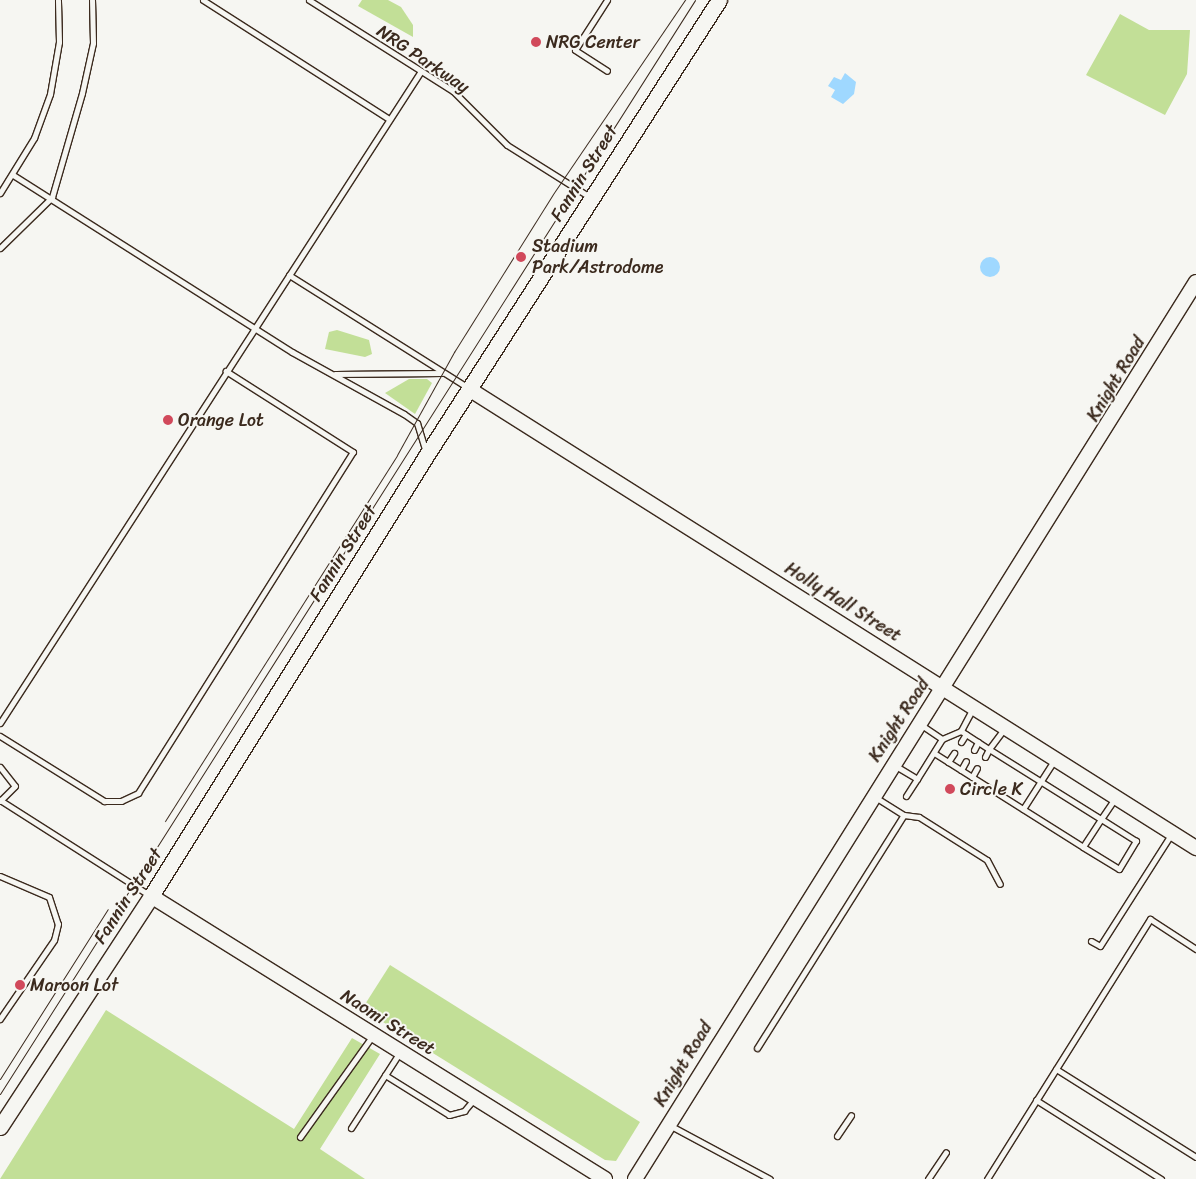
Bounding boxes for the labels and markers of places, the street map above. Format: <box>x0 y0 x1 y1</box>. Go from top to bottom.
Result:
place label: NRG Center <box>546 31 640 53</box>
marker: NRG Center <box>530 36 542 48</box>
place label: Stadium Park/Astrodome <box>532 236 663 278</box>
marker: Stadium Park/Astrodome <box>514 250 528 264</box>
place label: Orange Lot <box>178 409 264 431</box>
marker: Orange Lot <box>162 414 174 426</box>
place label: Circle K <box>960 778 1023 800</box>
marker: Circle K <box>944 783 956 795</box>
place label: Maroon Lot <box>30 974 119 996</box>
marker: Maroon Lot <box>14 979 26 991</box>

